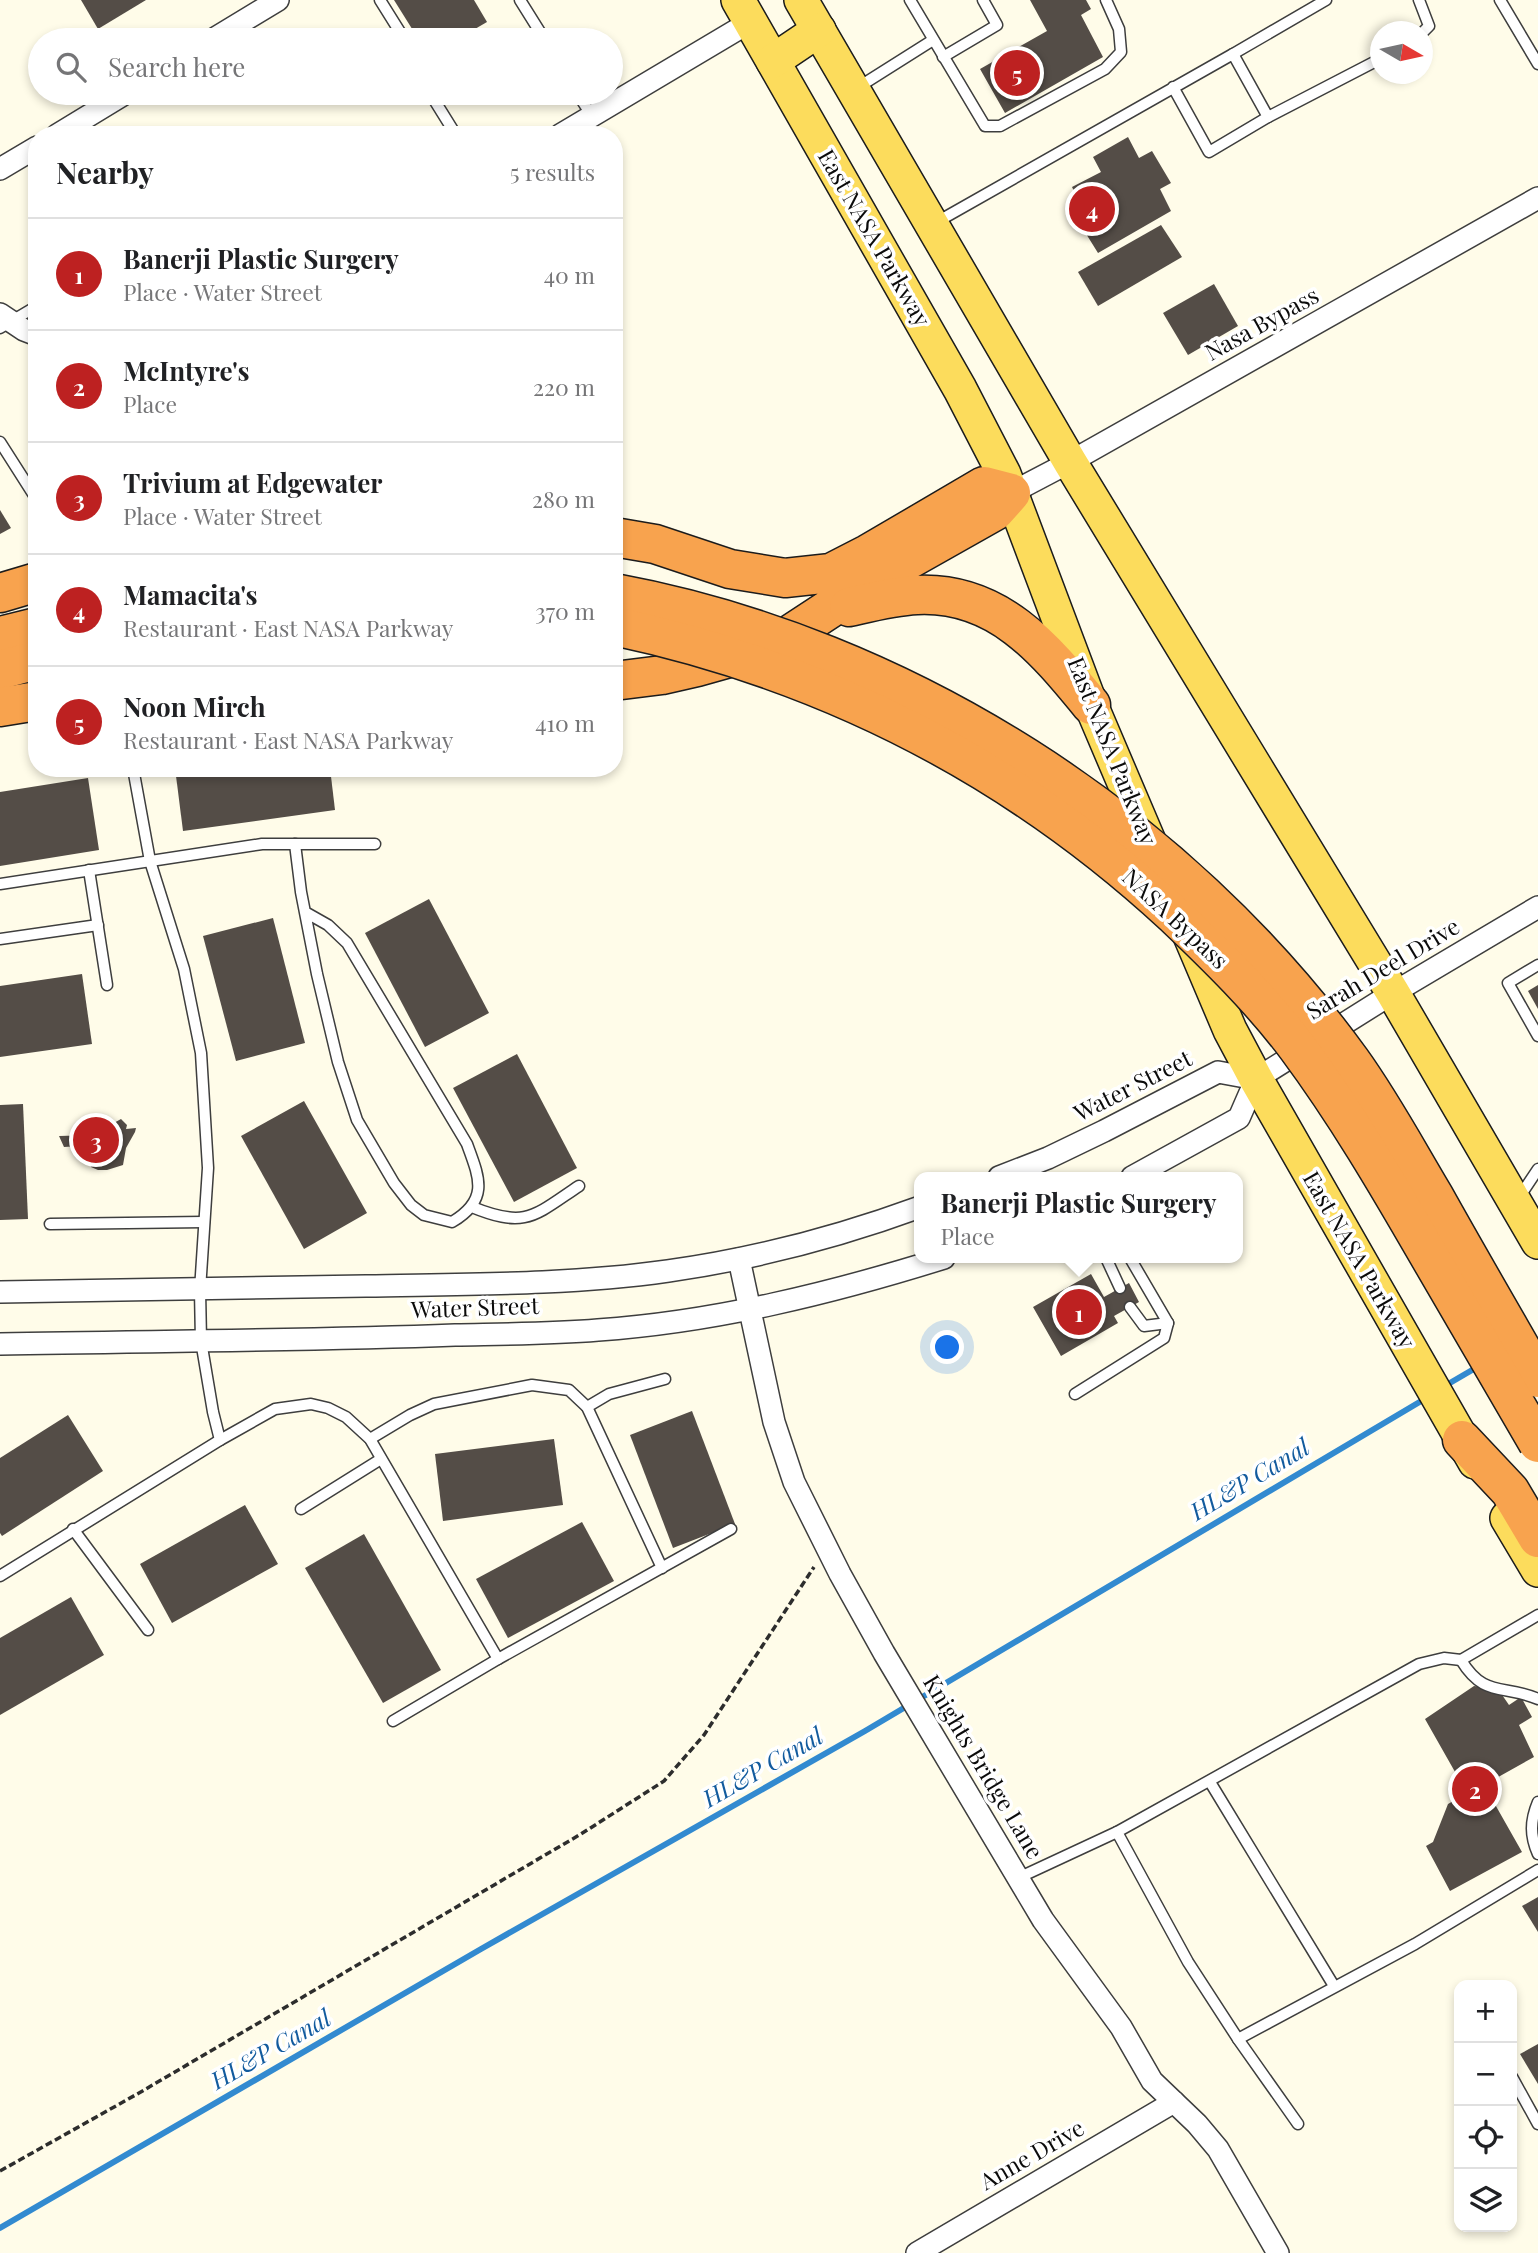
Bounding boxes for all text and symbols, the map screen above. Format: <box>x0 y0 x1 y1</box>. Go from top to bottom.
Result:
north arrow <box>1370 21 1433 84</box>
search box <box>28 28 623 105</box>
pin: 5 <box>994 47 1040 99</box>
icon: search <box>52 48 90 86</box>
text: Search here <box>108 49 245 84</box>
street label: East NASA Parkway <box>812 143 939 332</box>
text: Nearby <box>56 152 154 192</box>
text: 5 results <box>510 156 595 187</box>
pin: 4 <box>1069 183 1115 235</box>
text: Banerji Plastic Surgery <box>123 241 399 276</box>
text: 1 <box>75 259 83 290</box>
text: 40 m <box>544 259 595 290</box>
text: Place · Water Street <box>123 276 322 307</box>
street label: Nasa Bypass <box>1199 279 1324 367</box>
text: McIntyre's <box>123 353 249 388</box>
text: 2 <box>73 371 85 402</box>
text: 220 m <box>533 371 595 402</box>
text: Place <box>123 388 177 419</box>
text: Trivium at Edgewater <box>123 465 382 500</box>
text: 3 <box>73 483 85 514</box>
text: 280 m <box>532 483 595 514</box>
text: Place · Water Street <box>123 500 322 531</box>
text: Mamacita's <box>123 577 258 612</box>
text: 4 <box>73 595 85 626</box>
text: 370 m <box>535 595 595 626</box>
text: Restaurant · East NASA Parkway <box>123 612 453 643</box>
street label: East NASA Parkway <box>1062 652 1165 849</box>
text: Noon Mirch <box>123 689 265 724</box>
text: 5 <box>74 707 84 738</box>
text: 410 m <box>535 707 595 738</box>
text: Restaurant · East NASA Parkway <box>123 724 453 755</box>
street label: NASA Bypass <box>1116 861 1236 975</box>
street label: Sarah Deel Drive <box>1300 910 1464 1026</box>
street label: Water Street <box>1067 1041 1197 1128</box>
pin: 3 <box>73 1114 119 1166</box>
street label: East NASA Parkway <box>1297 1165 1424 1354</box>
popup <box>914 1172 1243 1263</box>
text: Banerji Plastic Surgery <box>941 1185 1216 1220</box>
text: Place <box>941 1220 995 1251</box>
pin: 1 <box>1056 1286 1102 1338</box>
street label: Water Street <box>409 1289 540 1324</box>
your location <box>930 1330 964 1364</box>
water label: HL&P Canal <box>1183 1429 1316 1527</box>
street label: Knights Bridge Lane <box>917 1668 1052 1864</box>
water label: HL&P Canal <box>695 1718 829 1814</box>
pin: 2 <box>1452 1763 1498 1815</box>
map controls <box>1454 1980 1517 2232</box>
button: + <box>1454 1980 1517 2043</box>
water label: HL&P Canal <box>203 2000 337 2096</box>
button: − <box>1454 2043 1517 2106</box>
button: locate <box>1454 2106 1517 2169</box>
street label: Anne Drive <box>973 2111 1089 2197</box>
button: layers <box>1454 2169 1517 2232</box>

